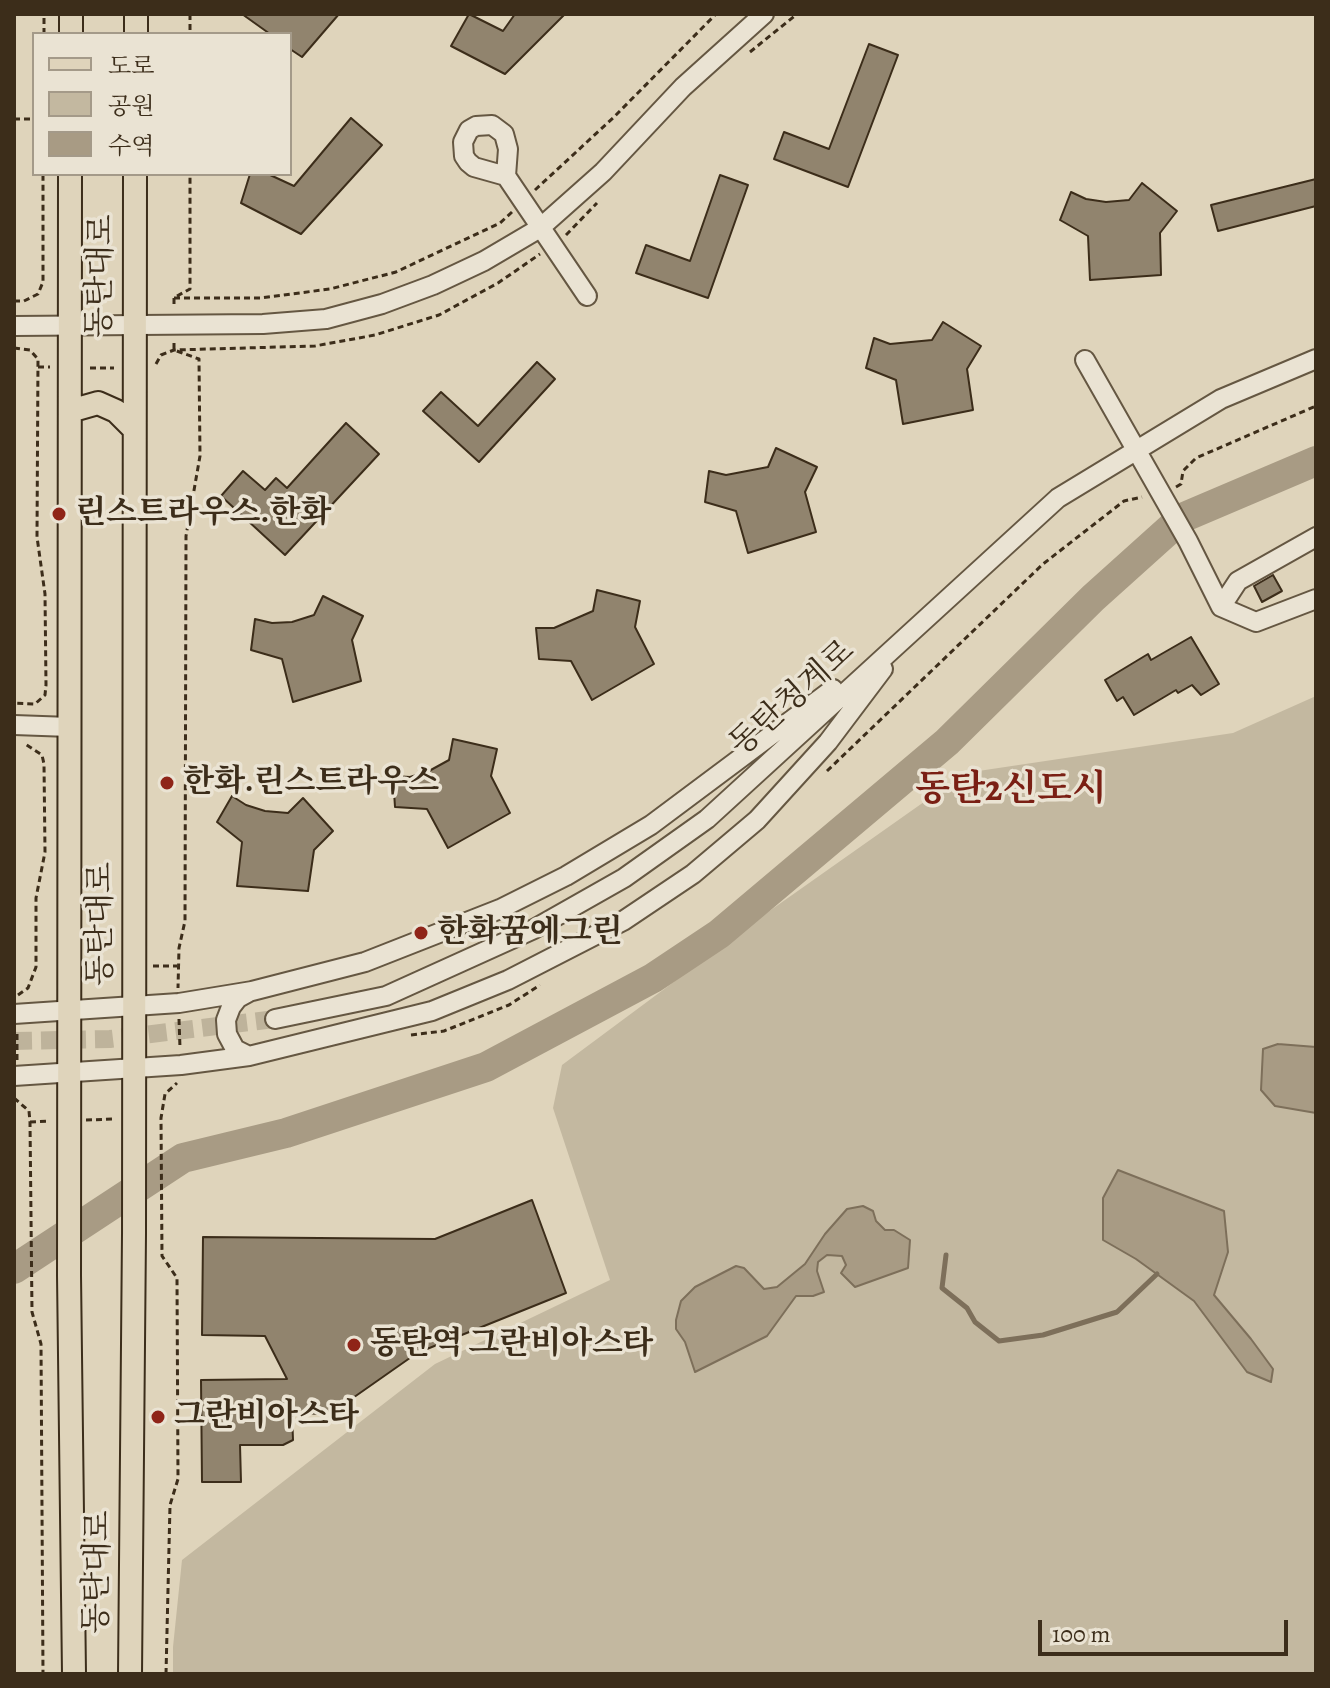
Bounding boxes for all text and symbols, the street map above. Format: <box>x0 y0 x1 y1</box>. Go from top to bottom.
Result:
legend <box>32 32 292 176</box>
text: 도로 <box>108 50 154 82</box>
text: 공원 <box>108 90 154 122</box>
text: 수역 <box>108 130 154 162</box>
street label: 동탄대로 <box>82 214 122 338</box>
place label: 린스트라우스.한화 <box>75 495 331 533</box>
marker: 린스트라우스.한화 <box>50 505 68 523</box>
street label: 동탄청계로 <box>723 633 863 765</box>
place label: 한화.린스트라우스 <box>183 764 439 802</box>
district label: 동탄2신도시 <box>915 769 1107 813</box>
marker: 한화.린스트라우스 <box>158 774 176 792</box>
street label: 동탄대로 <box>83 862 121 986</box>
place label: 한화꿈에그린 <box>437 914 622 952</box>
marker: 한화꿈에그린 <box>412 924 430 942</box>
place label: 동탄역 그란비아스타 <box>370 1326 654 1364</box>
marker: 동탄역 그란비아스타 <box>345 1336 363 1354</box>
place label: 그란비아스타 <box>174 1398 359 1436</box>
marker: 그란비아스타 <box>149 1408 167 1426</box>
street label: 동탄대로 <box>79 1510 119 1634</box>
scale bar <box>1042 1604 1292 1654</box>
text: 100 m <box>1052 1618 1111 1650</box>

